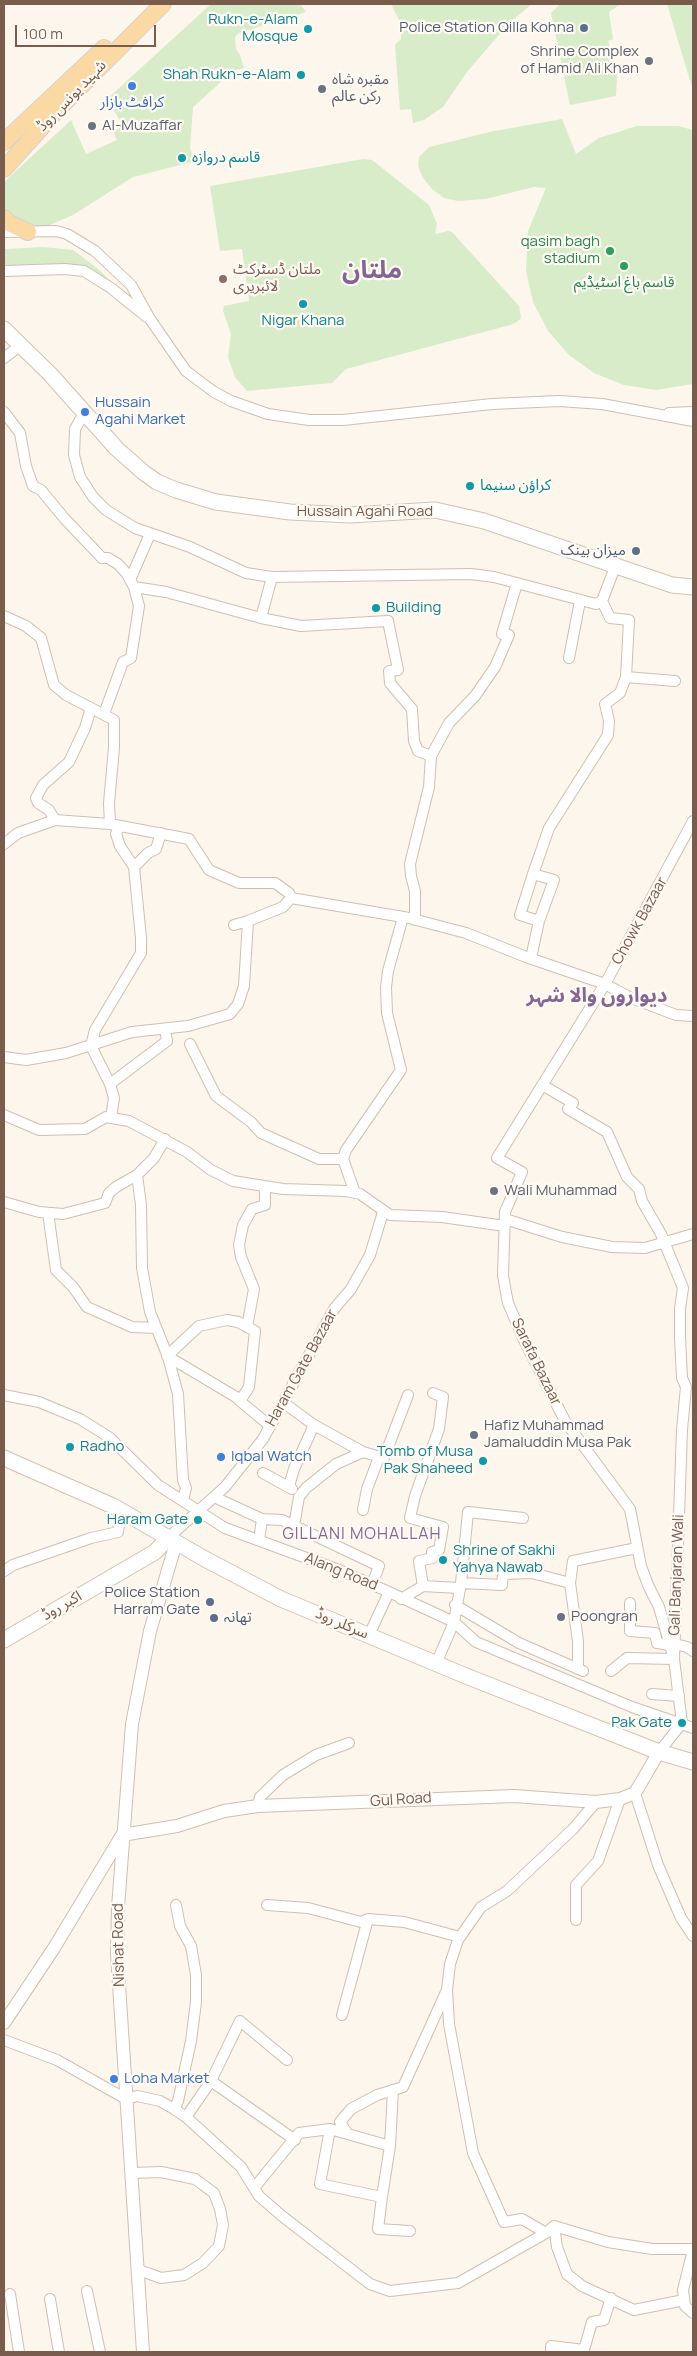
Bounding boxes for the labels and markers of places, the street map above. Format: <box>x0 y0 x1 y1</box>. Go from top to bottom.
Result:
place label: Rukn-e-Alam Mosque <box>208 11 298 46</box>
place label: Police Station Qilla Kohna <box>399 19 574 37</box>
marker: Police Station Qilla Kohna <box>578 22 590 34</box>
marker: Rukn-e-Alam Mosque <box>302 23 314 35</box>
place label: Shrine Complex of Hamid Ali Khan <box>521 43 639 78</box>
marker: Shrine Complex of Hamid Ali Khan <box>643 55 655 67</box>
place label: Shah Rukn-e-Alam <box>163 66 291 84</box>
marker: Shah Rukn-e-Alam <box>295 69 307 81</box>
place label: مقبرہ شاہ رکن عالم <box>332 71 389 106</box>
marker: کرافٹ بازار <box>126 80 138 92</box>
marker: مقبرہ شاہ رکن عالم <box>316 83 328 95</box>
place label: کرافٹ بازار <box>100 94 164 112</box>
place label: Al-Muzaffar <box>102 117 182 135</box>
marker: Al-Muzaffar <box>86 120 98 132</box>
place label: قاسم دروازہ <box>192 149 260 167</box>
marker: قاسم دروازہ <box>176 152 188 164</box>
place label: qasim bagh stadium <box>521 233 600 268</box>
marker: qasim bagh stadium <box>604 245 616 257</box>
marker: قاسم باغ اسٹیڈیم <box>618 260 630 272</box>
place label: ملتان ڈسٹرکٹ لائبریری <box>233 261 321 296</box>
marker: ملتان ڈسٹرکٹ لائبریری <box>217 273 229 285</box>
place label: قاسم باغ اسٹیڈیم <box>574 274 674 292</box>
marker: Nigar Khana <box>297 298 309 310</box>
place label: Nigar Khana <box>262 312 344 330</box>
place label: Hussain Agahi Market <box>95 394 186 429</box>
marker: Hussain Agahi Market <box>79 406 91 418</box>
place label: کراؤن سنیما <box>480 477 551 495</box>
marker: کراؤن سنیما <box>464 480 476 492</box>
place label: میزان بینک <box>561 542 626 560</box>
marker: میزان بینک <box>630 545 642 557</box>
place label: Building <box>386 599 441 617</box>
marker: Building <box>370 602 382 614</box>
place label: Wali Muhammad <box>504 1182 617 1200</box>
marker: Wali Muhammad <box>488 1185 500 1197</box>
place label: Hafiz Muhammad Jamaluddin Musa Pak <box>484 1417 631 1452</box>
marker: Hafiz Muhammad Jamaluddin Musa Pak <box>468 1429 480 1441</box>
place label: Radho <box>80 1438 124 1456</box>
marker: Radho <box>64 1441 76 1453</box>
place label: Tomb of Musa Pak Shaheed <box>377 1443 473 1478</box>
place label: Iqbal Watch <box>231 1448 312 1466</box>
marker: Iqbal Watch <box>215 1451 227 1463</box>
marker: Tomb of Musa Pak Shaheed <box>477 1455 489 1467</box>
place label: Haram Gate <box>107 1511 188 1529</box>
marker: Haram Gate <box>192 1514 204 1526</box>
place label: Shrine of Sakhi Yahya Nawab <box>453 1542 555 1577</box>
marker: Shrine of Sakhi Yahya Nawab <box>437 1554 449 1566</box>
place label: Police Station Harram Gate <box>104 1584 200 1619</box>
marker: Police Station Harram Gate <box>204 1596 216 1608</box>
place label: Poongran <box>571 1608 638 1626</box>
place label: تھانہ <box>224 1609 252 1627</box>
marker: Poongran <box>555 1611 567 1623</box>
marker: تھانہ <box>208 1612 220 1624</box>
place label: Pak Gate <box>611 1714 672 1732</box>
marker: Pak Gate <box>676 1717 688 1729</box>
place label: Loha Market <box>124 2070 209 2088</box>
marker: Loha Market <box>108 2073 120 2085</box>

